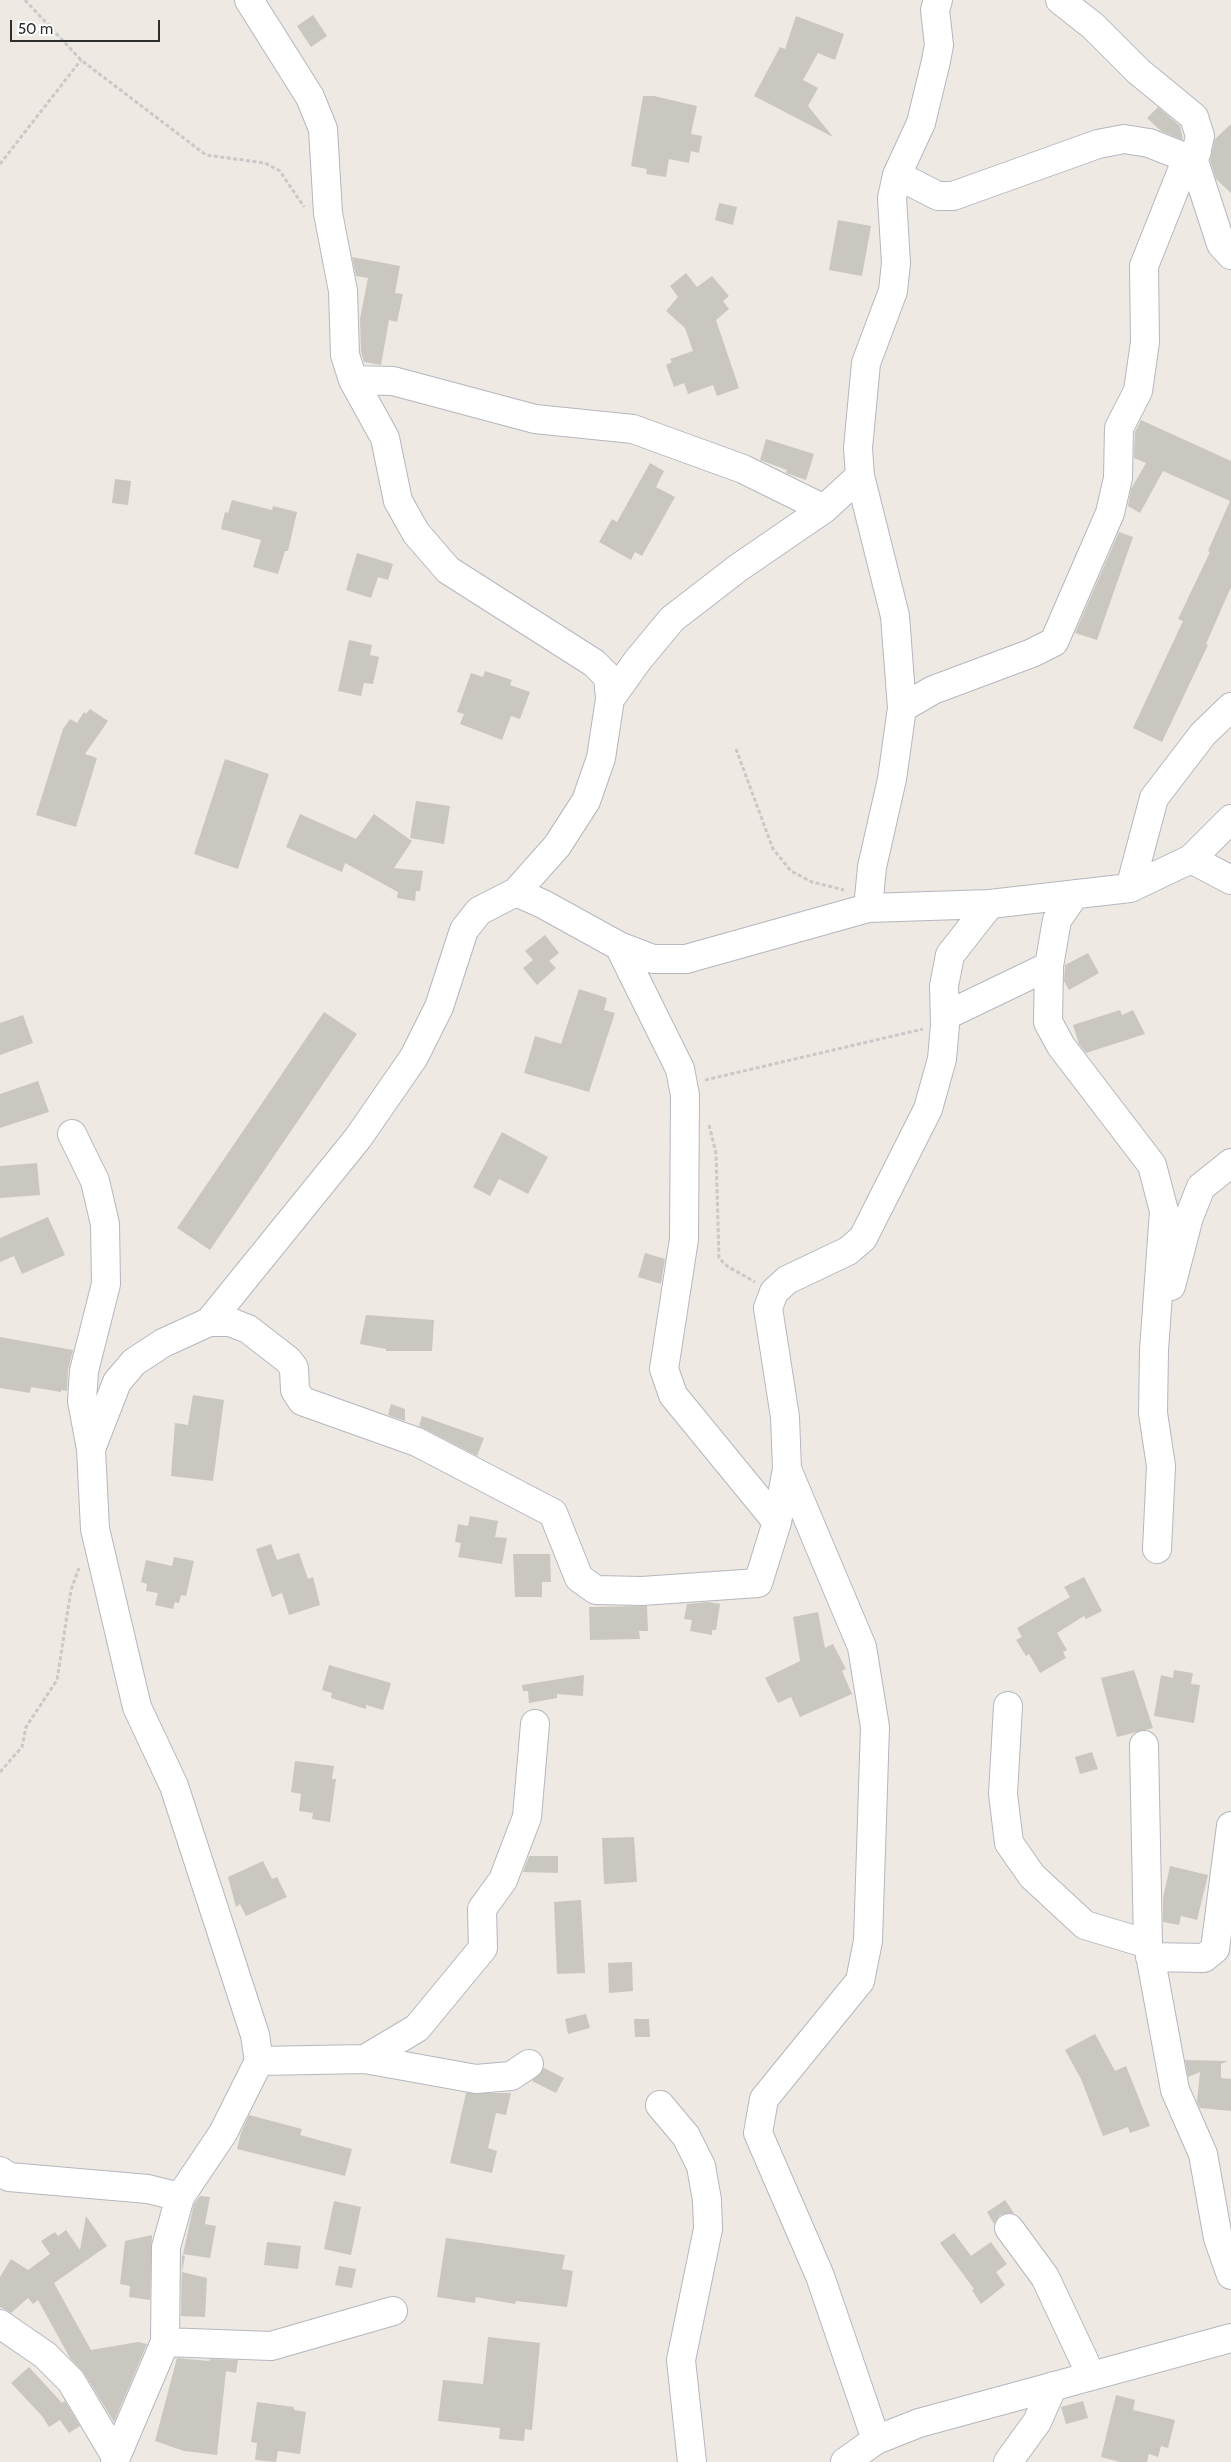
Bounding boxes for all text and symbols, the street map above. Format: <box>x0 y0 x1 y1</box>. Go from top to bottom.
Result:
scale bar <box>12 10 162 42</box>
text: 50 m <box>18 20 53 38</box>

